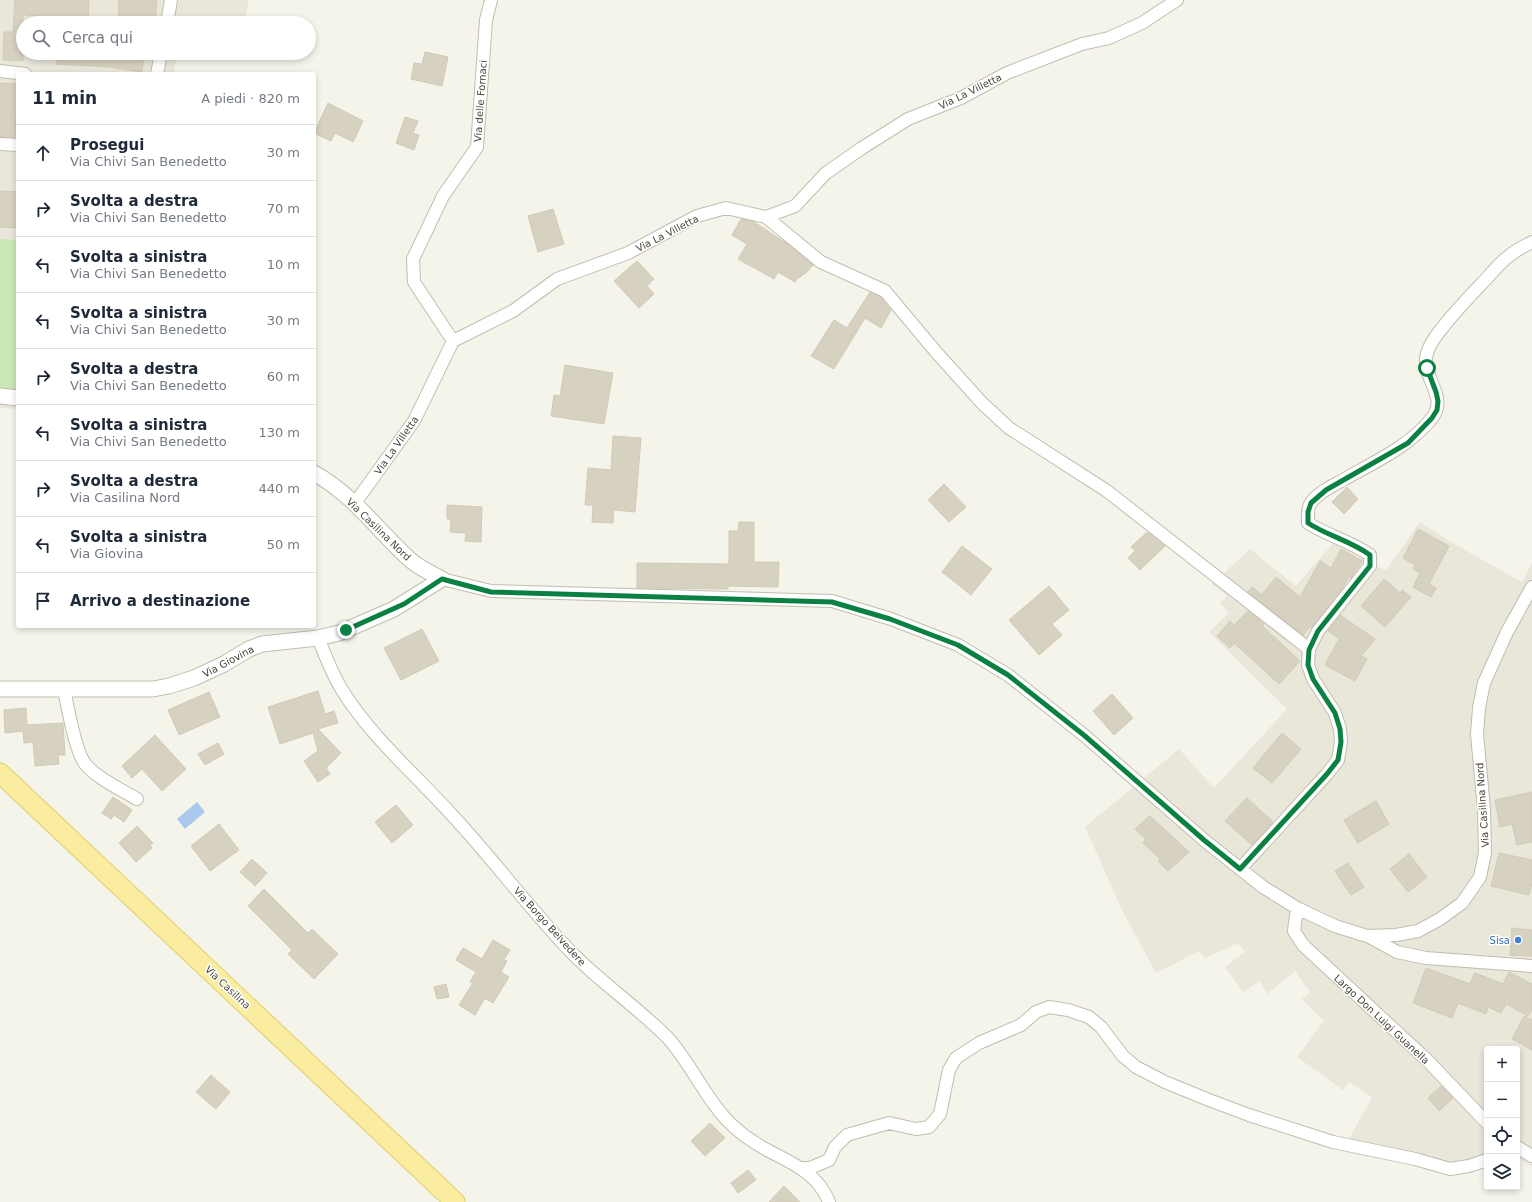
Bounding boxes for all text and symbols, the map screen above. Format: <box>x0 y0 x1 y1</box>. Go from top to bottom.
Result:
search box <box>16 16 316 60</box>
icon: search <box>30 27 52 49</box>
text: Cerca qui <box>62 29 133 47</box>
street label: Via delle Fornaci <box>472 60 489 142</box>
street label: Via La Villetta <box>937 71 1003 111</box>
text: 11 min <box>32 88 97 108</box>
text: A piedi · 820 m <box>201 91 300 106</box>
text: Prosegui <box>70 136 144 154</box>
icon: ahead <box>32 142 54 164</box>
text: 30 m <box>267 145 300 160</box>
text: Via Chivi San Benedetto <box>70 154 227 169</box>
text: Svolta a destra <box>70 192 198 210</box>
icon: right <box>32 198 54 220</box>
text: 70 m <box>267 201 300 216</box>
text: Via Chivi San Benedetto <box>70 210 227 225</box>
street label: Via La Villetta <box>634 213 700 254</box>
text: Svolta a sinistra <box>70 248 207 266</box>
icon: left <box>32 254 54 276</box>
text: 10 m <box>267 257 300 272</box>
text: Via Chivi San Benedetto <box>70 266 227 281</box>
text: Svolta a sinistra <box>70 304 207 322</box>
icon: left <box>32 310 54 332</box>
text: 30 m <box>267 313 300 328</box>
text: Via Chivi San Benedetto <box>70 322 227 337</box>
route start <box>1418 359 1436 377</box>
text: Svolta a destra <box>70 360 198 378</box>
icon: right <box>32 366 54 388</box>
text: 60 m <box>267 369 300 384</box>
text: Via Chivi San Benedetto <box>70 378 227 393</box>
street label: Via La Villetta <box>372 414 421 477</box>
text: Svolta a sinistra <box>70 416 207 434</box>
icon: left <box>32 422 54 444</box>
text: 130 m <box>258 425 300 440</box>
text: Via Chivi San Benedetto <box>70 434 227 449</box>
text: Svolta a destra <box>70 472 198 490</box>
icon: right <box>32 478 54 500</box>
text: 440 m <box>258 481 300 496</box>
text: Via Casilina Nord <box>70 490 180 505</box>
street label: Via Casilina Nord <box>344 496 413 563</box>
text: Svolta a sinistra <box>70 528 207 546</box>
icon: left <box>32 534 54 556</box>
text: 50 m <box>267 537 300 552</box>
text: Via Giovina <box>70 546 143 561</box>
icon: arrive <box>32 590 54 612</box>
text: Arrivo a destinazione <box>70 592 250 610</box>
route end <box>337 621 355 639</box>
street label: Via Giovina <box>201 643 256 680</box>
street label: Via Casilina Nord <box>1474 762 1491 848</box>
street label: Via Borgo Belvedere <box>512 885 588 968</box>
place label: Sisa <box>1490 935 1510 946</box>
marker: Sisa <box>1513 935 1523 945</box>
street label: Via Casilina <box>203 964 253 1011</box>
street label: Largo Don Luigi Guanella <box>1332 972 1431 1066</box>
map controls <box>1484 1046 1520 1190</box>
button: + <box>1484 1046 1520 1082</box>
button: − <box>1484 1082 1520 1118</box>
button: locate <box>1484 1118 1520 1154</box>
button: layers <box>1484 1154 1520 1190</box>

